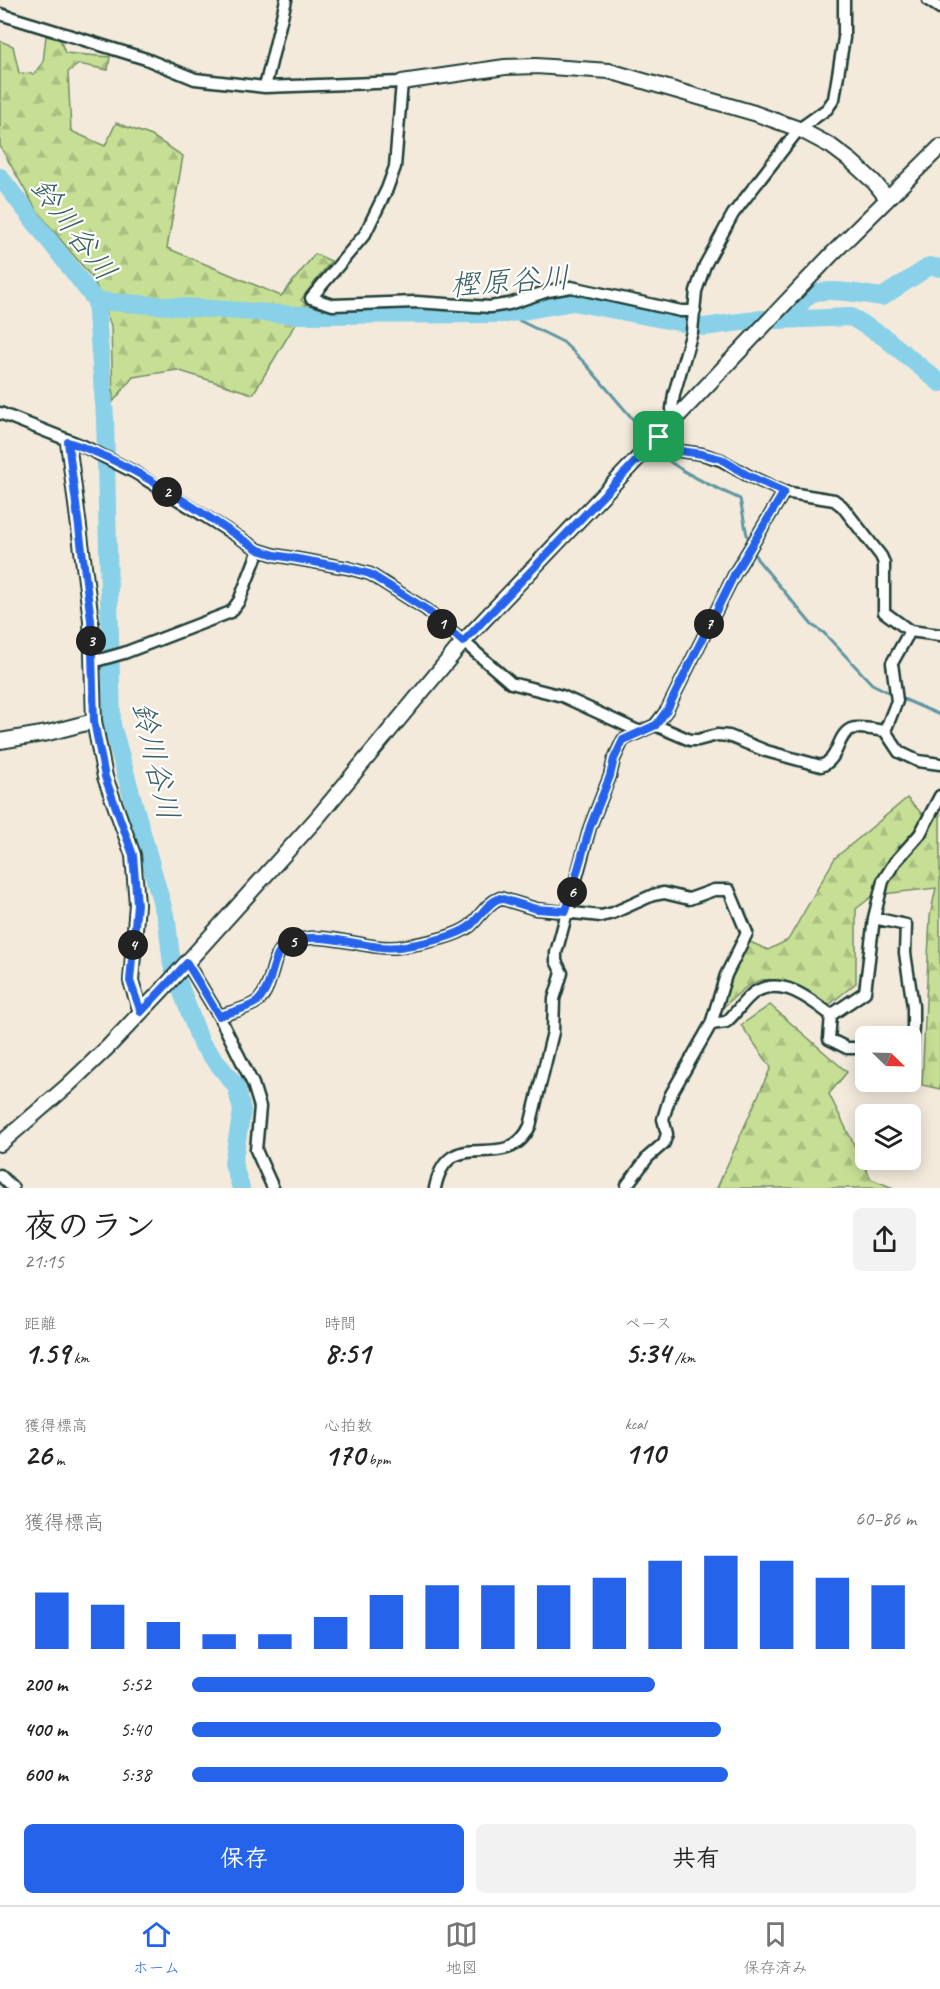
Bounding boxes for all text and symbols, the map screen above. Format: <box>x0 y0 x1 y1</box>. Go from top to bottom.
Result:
water label: 鈴川谷川 <box>23 170 125 288</box>
water label: 樫原谷川 <box>449 258 571 304</box>
pin <box>633 411 684 462</box>
icon: arrive <box>642 420 675 453</box>
pin: 2 <box>152 477 182 507</box>
text: 2 <box>163 482 171 502</box>
pin: 1 <box>427 609 457 639</box>
pin: 7 <box>694 609 724 639</box>
text: 1 <box>438 614 446 634</box>
text: 7 <box>705 614 713 634</box>
pin: 3 <box>76 626 106 656</box>
text: 3 <box>87 631 95 651</box>
water label: 鈴川谷川 <box>124 698 188 824</box>
pin: 6 <box>557 877 587 907</box>
text: 6 <box>568 882 576 902</box>
pin: 5 <box>278 927 308 957</box>
pin: 4 <box>118 930 148 960</box>
text: 5 <box>290 932 296 952</box>
text: 4 <box>129 935 137 955</box>
north arrow <box>855 1026 921 1092</box>
map controls <box>855 1026 921 1170</box>
button: layers <box>855 1104 921 1170</box>
text: 夜のラン <box>24 1205 156 1247</box>
button: share <box>853 1208 916 1271</box>
text: 21:15 <box>24 1249 64 1274</box>
text: 距離 <box>24 1314 56 1334</box>
text: 時間 <box>324 1314 356 1334</box>
text: ペース <box>625 1314 672 1334</box>
text: 1.59 <box>24 1334 70 1372</box>
text: 8:51 <box>324 1334 370 1372</box>
text: 5:34 <box>625 1334 671 1372</box>
text: km <box>70 1348 89 1368</box>
text: /km <box>671 1348 695 1368</box>
text: kcal <box>625 1414 646 1434</box>
text: 獲得標高 <box>24 1416 88 1436</box>
text: 心拍数 <box>324 1416 372 1436</box>
text: 110 <box>625 1434 665 1472</box>
text: 26 <box>24 1436 52 1474</box>
text: 170 <box>324 1436 365 1474</box>
text: m <box>52 1450 64 1470</box>
text: bpm <box>365 1450 391 1470</box>
text: 60–86 m <box>855 1506 916 1531</box>
text: 獲得標高 <box>24 1510 104 1535</box>
text: 200 m <box>24 1672 67 1697</box>
text: 5:52 <box>120 1672 151 1697</box>
text: 400 m <box>24 1717 67 1742</box>
text: 5:40 <box>120 1717 151 1742</box>
text: 600 m <box>24 1762 68 1787</box>
text: 5:38 <box>120 1762 151 1787</box>
button: 保存 <box>24 1824 464 1893</box>
button: 共有 <box>476 1824 916 1893</box>
tab: ホーム <box>133 1918 180 1978</box>
tab: 地図 <box>445 1918 478 1978</box>
tab: 保存済み <box>743 1918 807 1978</box>

